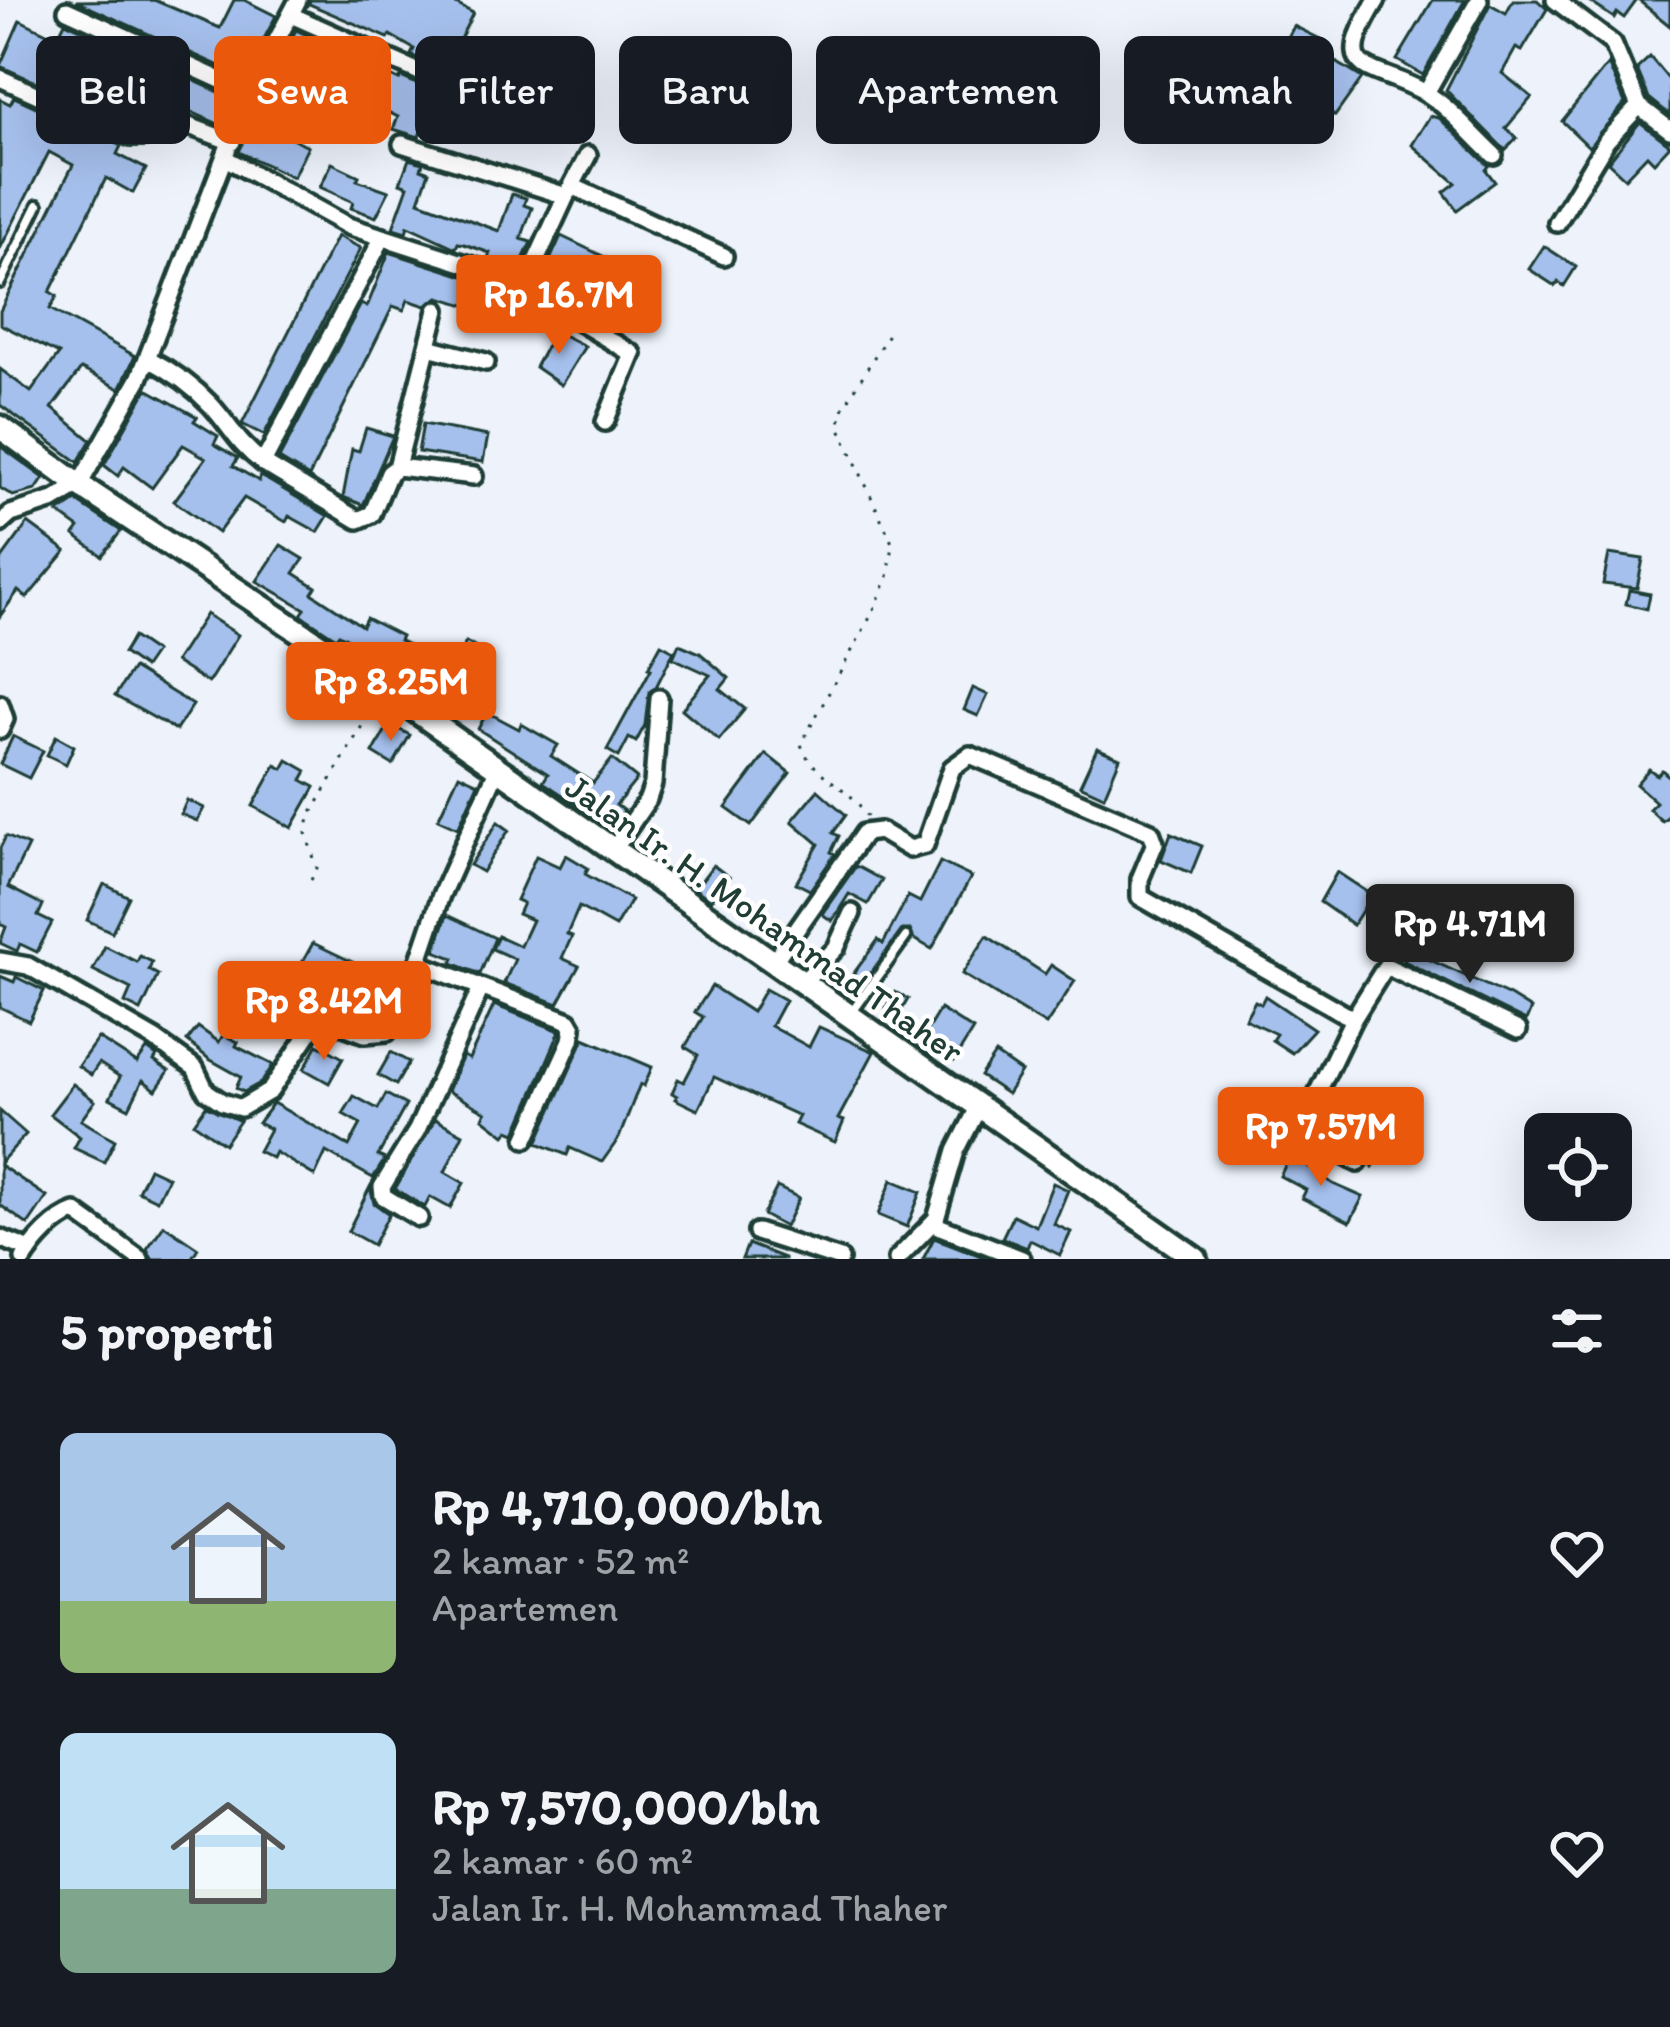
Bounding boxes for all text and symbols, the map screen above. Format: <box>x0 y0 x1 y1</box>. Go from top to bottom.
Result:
chip: Beli <box>36 36 190 144</box>
chip: Sewa <box>214 36 391 144</box>
chip: Filter <box>415 36 595 144</box>
chip: Baru <box>619 36 792 144</box>
chip: Apartemen <box>816 36 1100 144</box>
chip: Rumah <box>1124 36 1334 144</box>
pin: Rp 16.7M <box>435 255 683 357</box>
text: Rp 16.7M <box>483 270 635 317</box>
pin: Rp 8.25M <box>267 642 515 744</box>
text: Rp 8.25M <box>313 657 469 704</box>
street label: Jalan Ir. H. Mohammad Thaher <box>558 764 972 1073</box>
pin: Rp 4.71M <box>1346 884 1594 986</box>
text: Rp 4.71M <box>1393 899 1547 946</box>
pin: Rp 8.42M <box>200 961 448 1063</box>
text: Rp 8.42M <box>245 976 403 1023</box>
pin: Rp 7.57M <box>1197 1087 1445 1189</box>
text: Rp 7.57M <box>1245 1102 1397 1149</box>
map controls <box>1524 1113 1632 1221</box>
button: locate <box>1524 1113 1632 1221</box>
icon: filters <box>1544 1298 1610 1364</box>
text: 5 properti <box>60 1301 274 1362</box>
text: Rp 4,710,000/bln <box>432 1476 822 1537</box>
icon: home <box>156 1481 300 1625</box>
icon: heart <box>1544 1520 1610 1586</box>
text: 2 kamar · 52 m² <box>432 1537 689 1584</box>
text: Apartemen <box>432 1584 618 1631</box>
text: Rp 7,570,000/bln <box>432 1776 820 1837</box>
icon: home <box>156 1781 300 1925</box>
icon: heart <box>1544 1820 1610 1886</box>
text: 2 kamar · 60 m² <box>432 1837 693 1884</box>
text: Jalan Ir. H. Mohammad Thaher <box>432 1884 947 1931</box>

